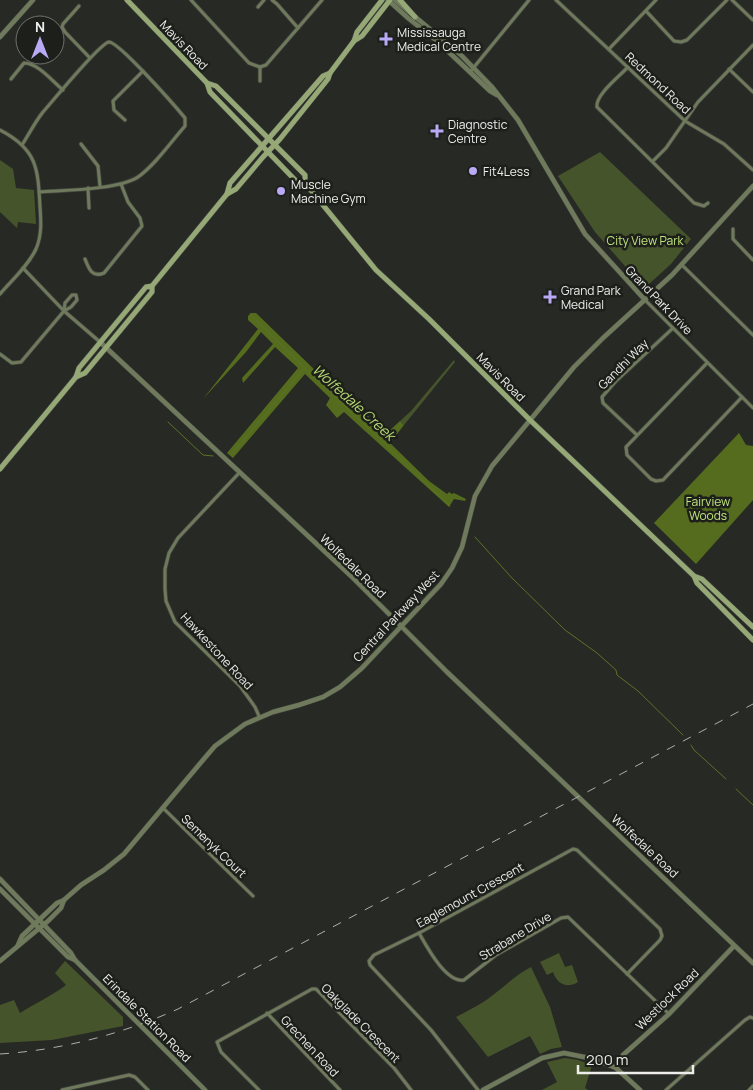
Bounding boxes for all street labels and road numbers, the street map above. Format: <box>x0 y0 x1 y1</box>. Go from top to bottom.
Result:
street label: Mavis Road <box>156 17 212 73</box>
street label: Redmond Road <box>621 48 695 118</box>
street label: Grand Park Drive <box>622 262 696 338</box>
street label: Gandhi Way <box>594 335 652 393</box>
street label: Mavis Road <box>473 349 529 405</box>
street label: Wolfedale Road <box>316 530 390 602</box>
street label: Central Parkway West <box>349 566 443 666</box>
street label: Hawkestone Road <box>177 609 257 693</box>
street label: Semenyk Court <box>178 810 251 882</box>
street label: Wolfedale Road <box>608 811 682 881</box>
street label: Eaglemount Crescent <box>413 858 527 932</box>
street label: Strabane Drive <box>476 908 554 964</box>
street label: Westlock Road <box>632 964 702 1034</box>
street label: Erindale Station Road <box>99 970 195 1066</box>
street label: Oakglade Crescent <box>318 980 405 1067</box>
street label: Grechen Road <box>277 1012 343 1080</box>

